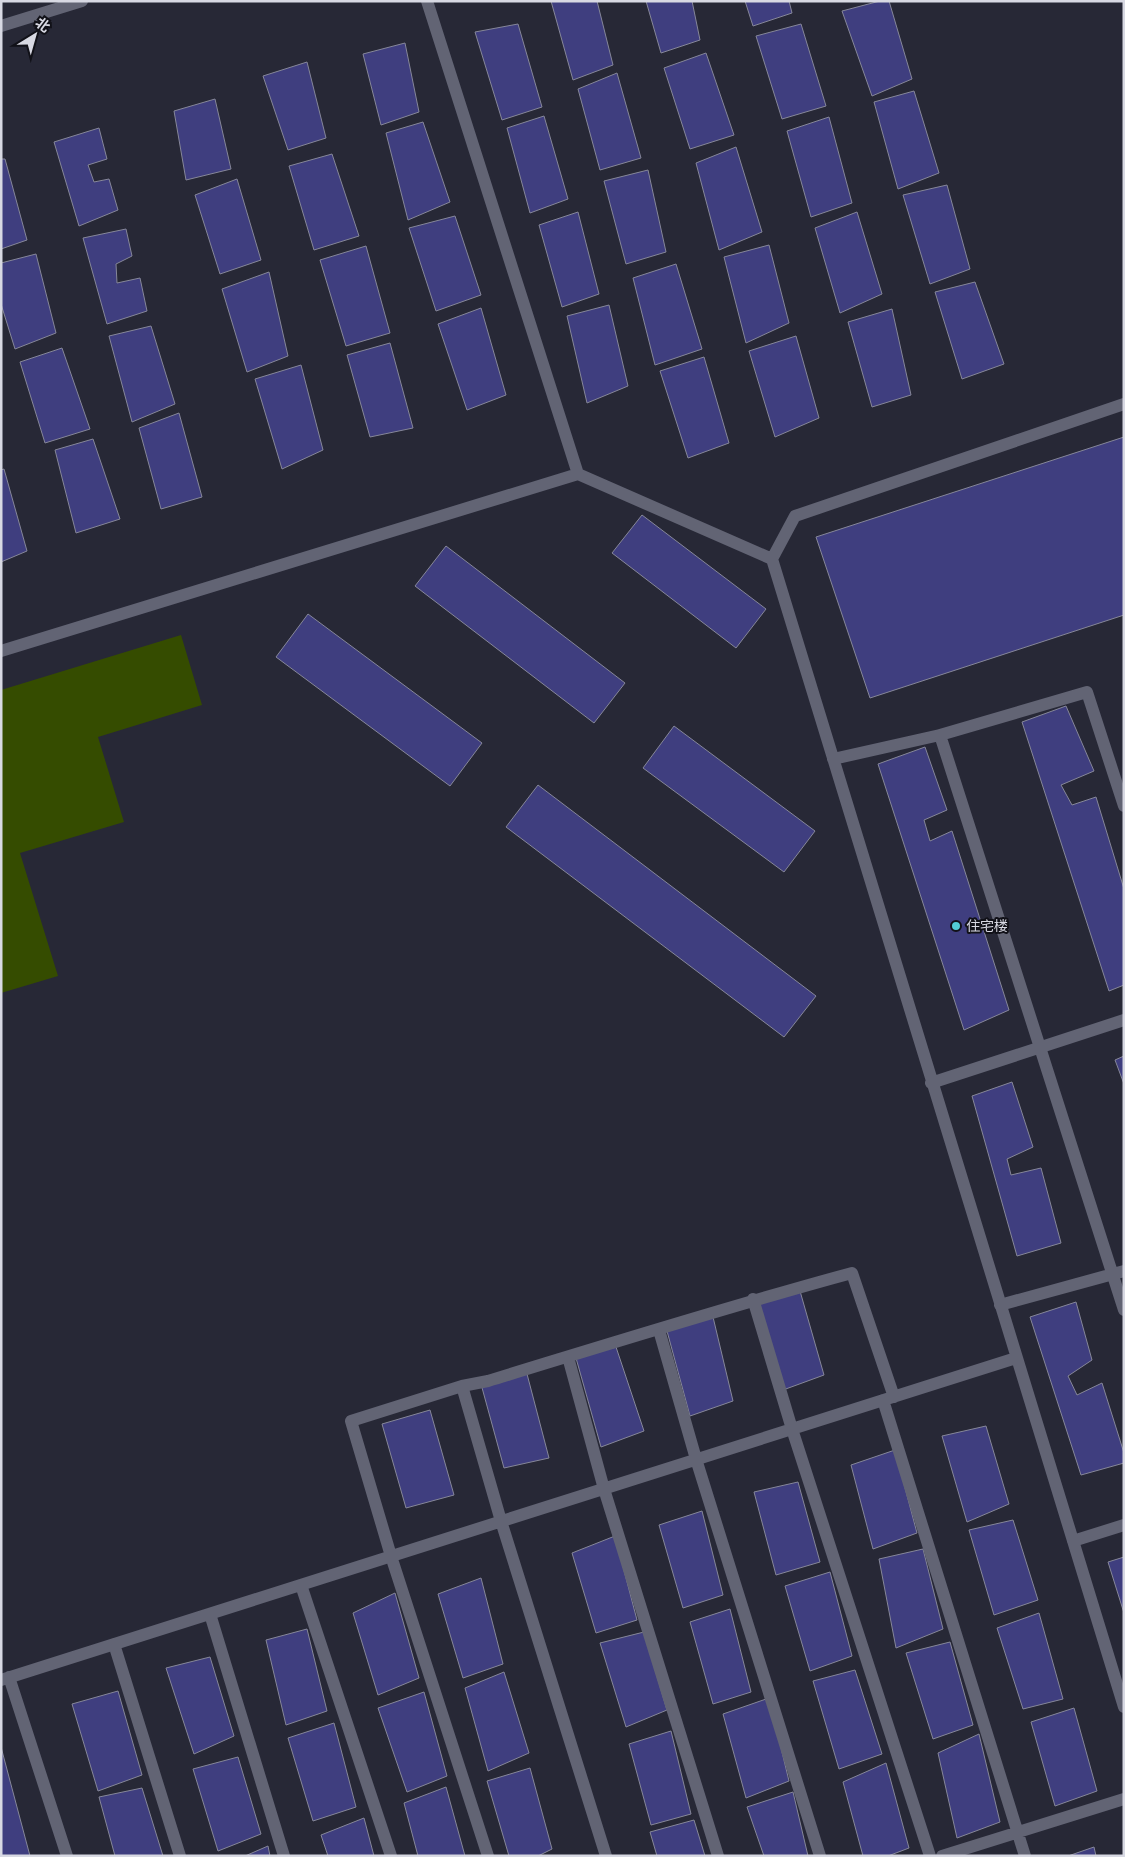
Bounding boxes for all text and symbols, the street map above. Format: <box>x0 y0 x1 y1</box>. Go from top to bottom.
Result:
north arrow <box>10 10 60 60</box>
text: 北 <box>32 14 53 35</box>
place label: 住宅楼 <box>966 918 1008 934</box>
marker: 住宅楼 <box>950 920 962 932</box>

